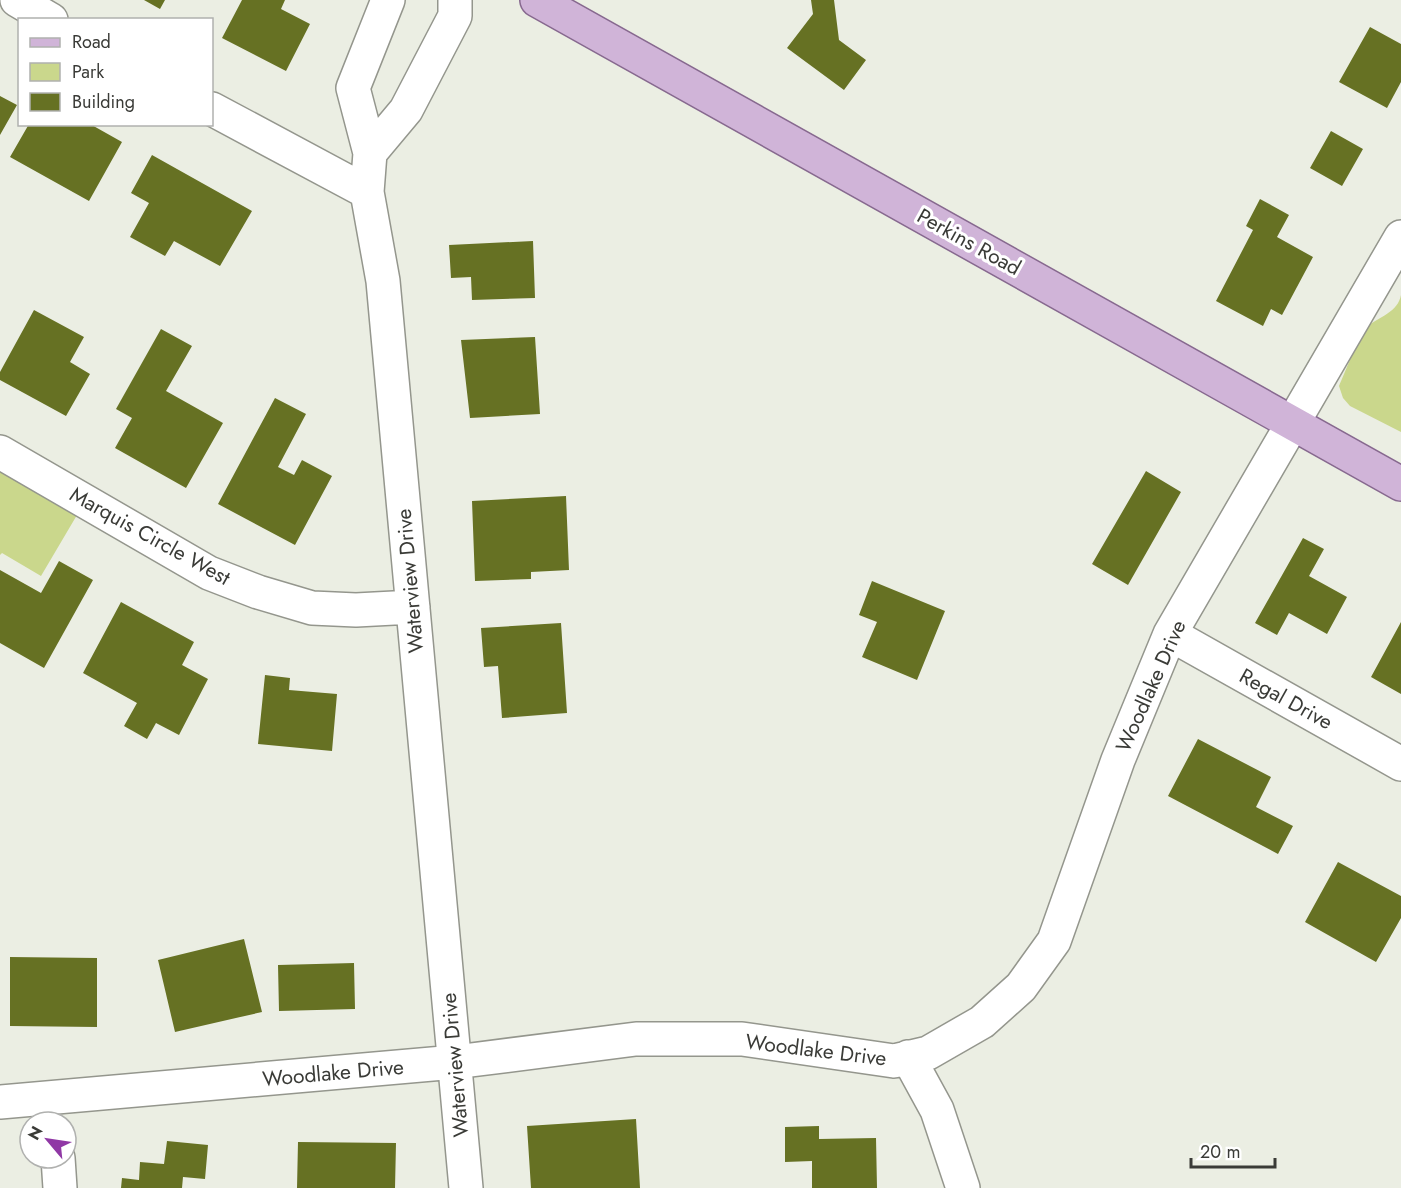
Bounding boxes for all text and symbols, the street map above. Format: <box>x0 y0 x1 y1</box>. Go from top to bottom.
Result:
legend <box>18 18 213 126</box>
text: Road <box>72 29 111 55</box>
text: Park <box>72 59 104 85</box>
text: Building <box>72 89 135 115</box>
street label: Perkins Road <box>912 201 1026 283</box>
street label: Marquis Circle West <box>64 479 236 593</box>
street label: Waterview Drive <box>389 507 431 655</box>
street label: Woodlake Drive <box>1108 615 1194 757</box>
street label: Regal Drive <box>1234 661 1338 737</box>
street label: Waterview Drive <box>434 991 476 1139</box>
street label: Woodlake Drive <box>744 1026 888 1074</box>
street label: Woodlake Drive <box>261 1052 405 1094</box>
north arrow <box>18 1110 78 1170</box>
text: N <box>22 1122 48 1144</box>
scale bar <box>1191 1131 1275 1169</box>
text: 20 m <box>1200 1139 1240 1165</box>

